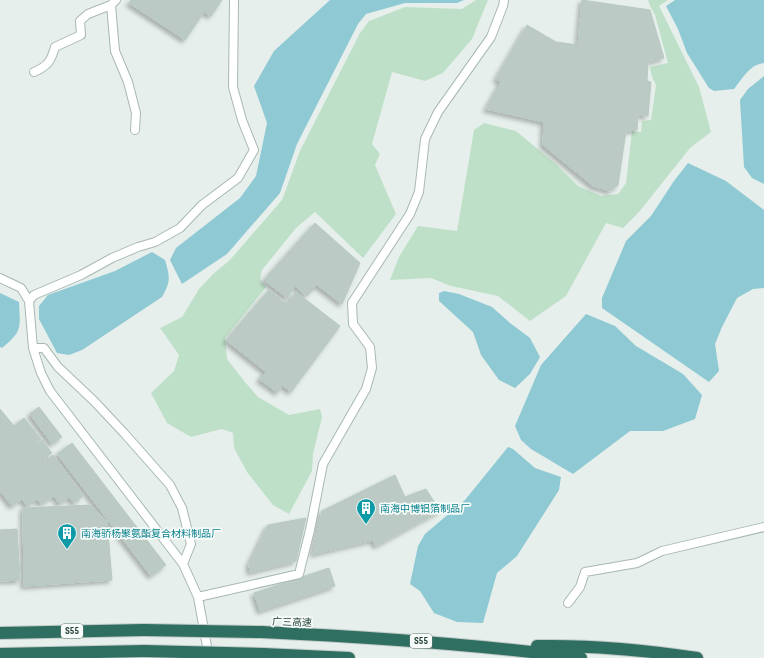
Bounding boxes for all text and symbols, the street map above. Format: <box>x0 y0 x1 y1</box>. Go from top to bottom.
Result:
building icon: 南海中博铝箔制品厂 <box>355 497 377 525</box>
place label: 南海中博铝箔制品厂 <box>380 503 470 514</box>
building icon: 南海骄杨聚氨酯复合材料制品厂 <box>56 522 78 550</box>
place label: 南海骄杨聚氨酯复合材料制品厂 <box>81 528 221 539</box>
street label: 广三高速 <box>272 616 312 628</box>
road number: S55 <box>61 624 83 638</box>
road number: S55 <box>410 634 432 648</box>

